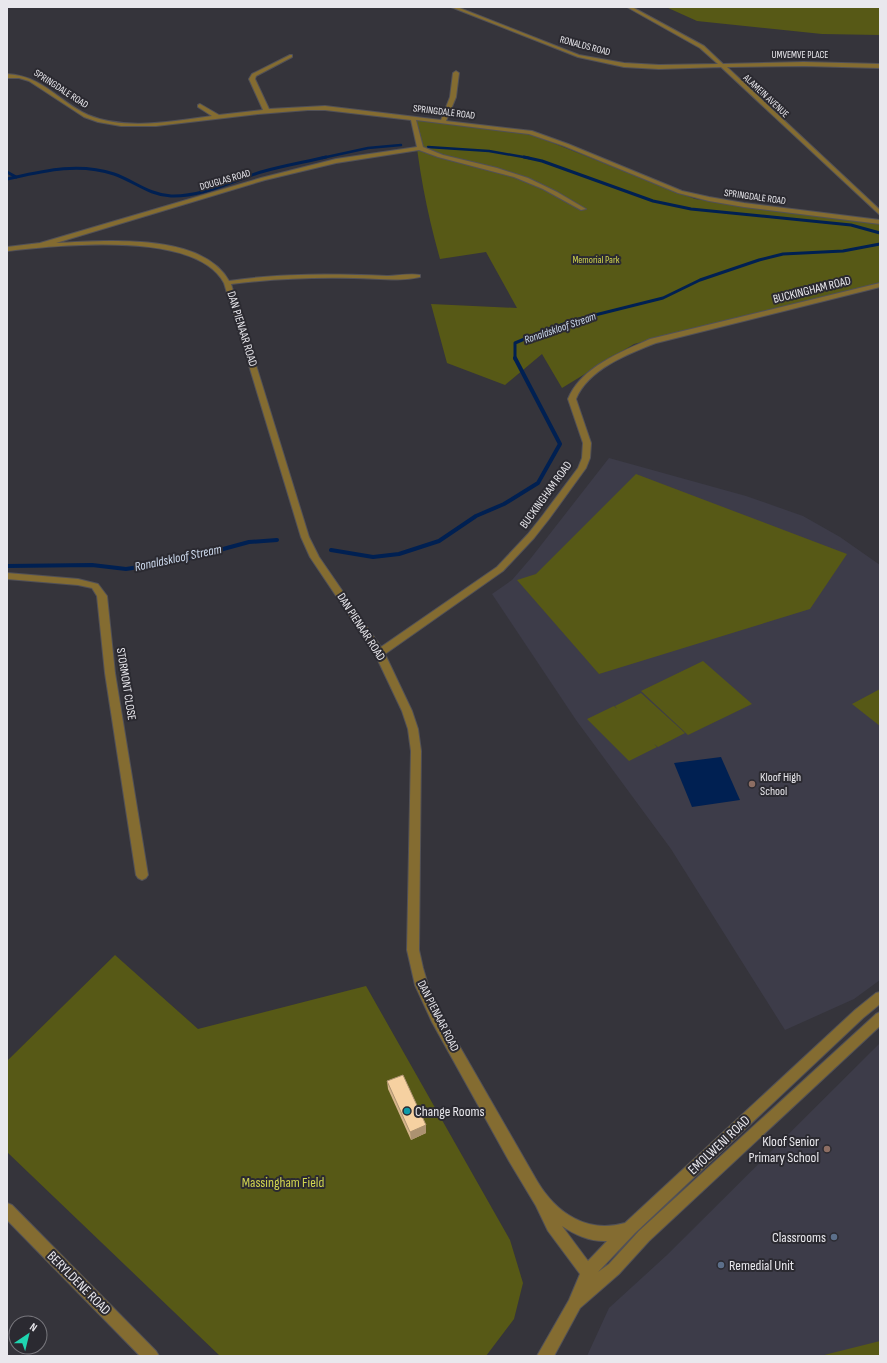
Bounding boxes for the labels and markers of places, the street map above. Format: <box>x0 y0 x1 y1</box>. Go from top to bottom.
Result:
place label: Kloof High School <box>760 770 801 799</box>
marker: Kloof High School <box>747 779 757 789</box>
place label: Change Rooms <box>415 1103 484 1120</box>
marker: Change Rooms <box>402 1106 412 1116</box>
place label: Kloof Senior Primary School <box>749 1133 819 1166</box>
marker: Kloof Senior Primary School <box>822 1144 832 1154</box>
place label: Classrooms <box>772 1229 826 1246</box>
marker: Classrooms <box>829 1232 839 1242</box>
place label: Remedial Unit <box>729 1257 794 1274</box>
marker: Remedial Unit <box>716 1260 726 1270</box>

